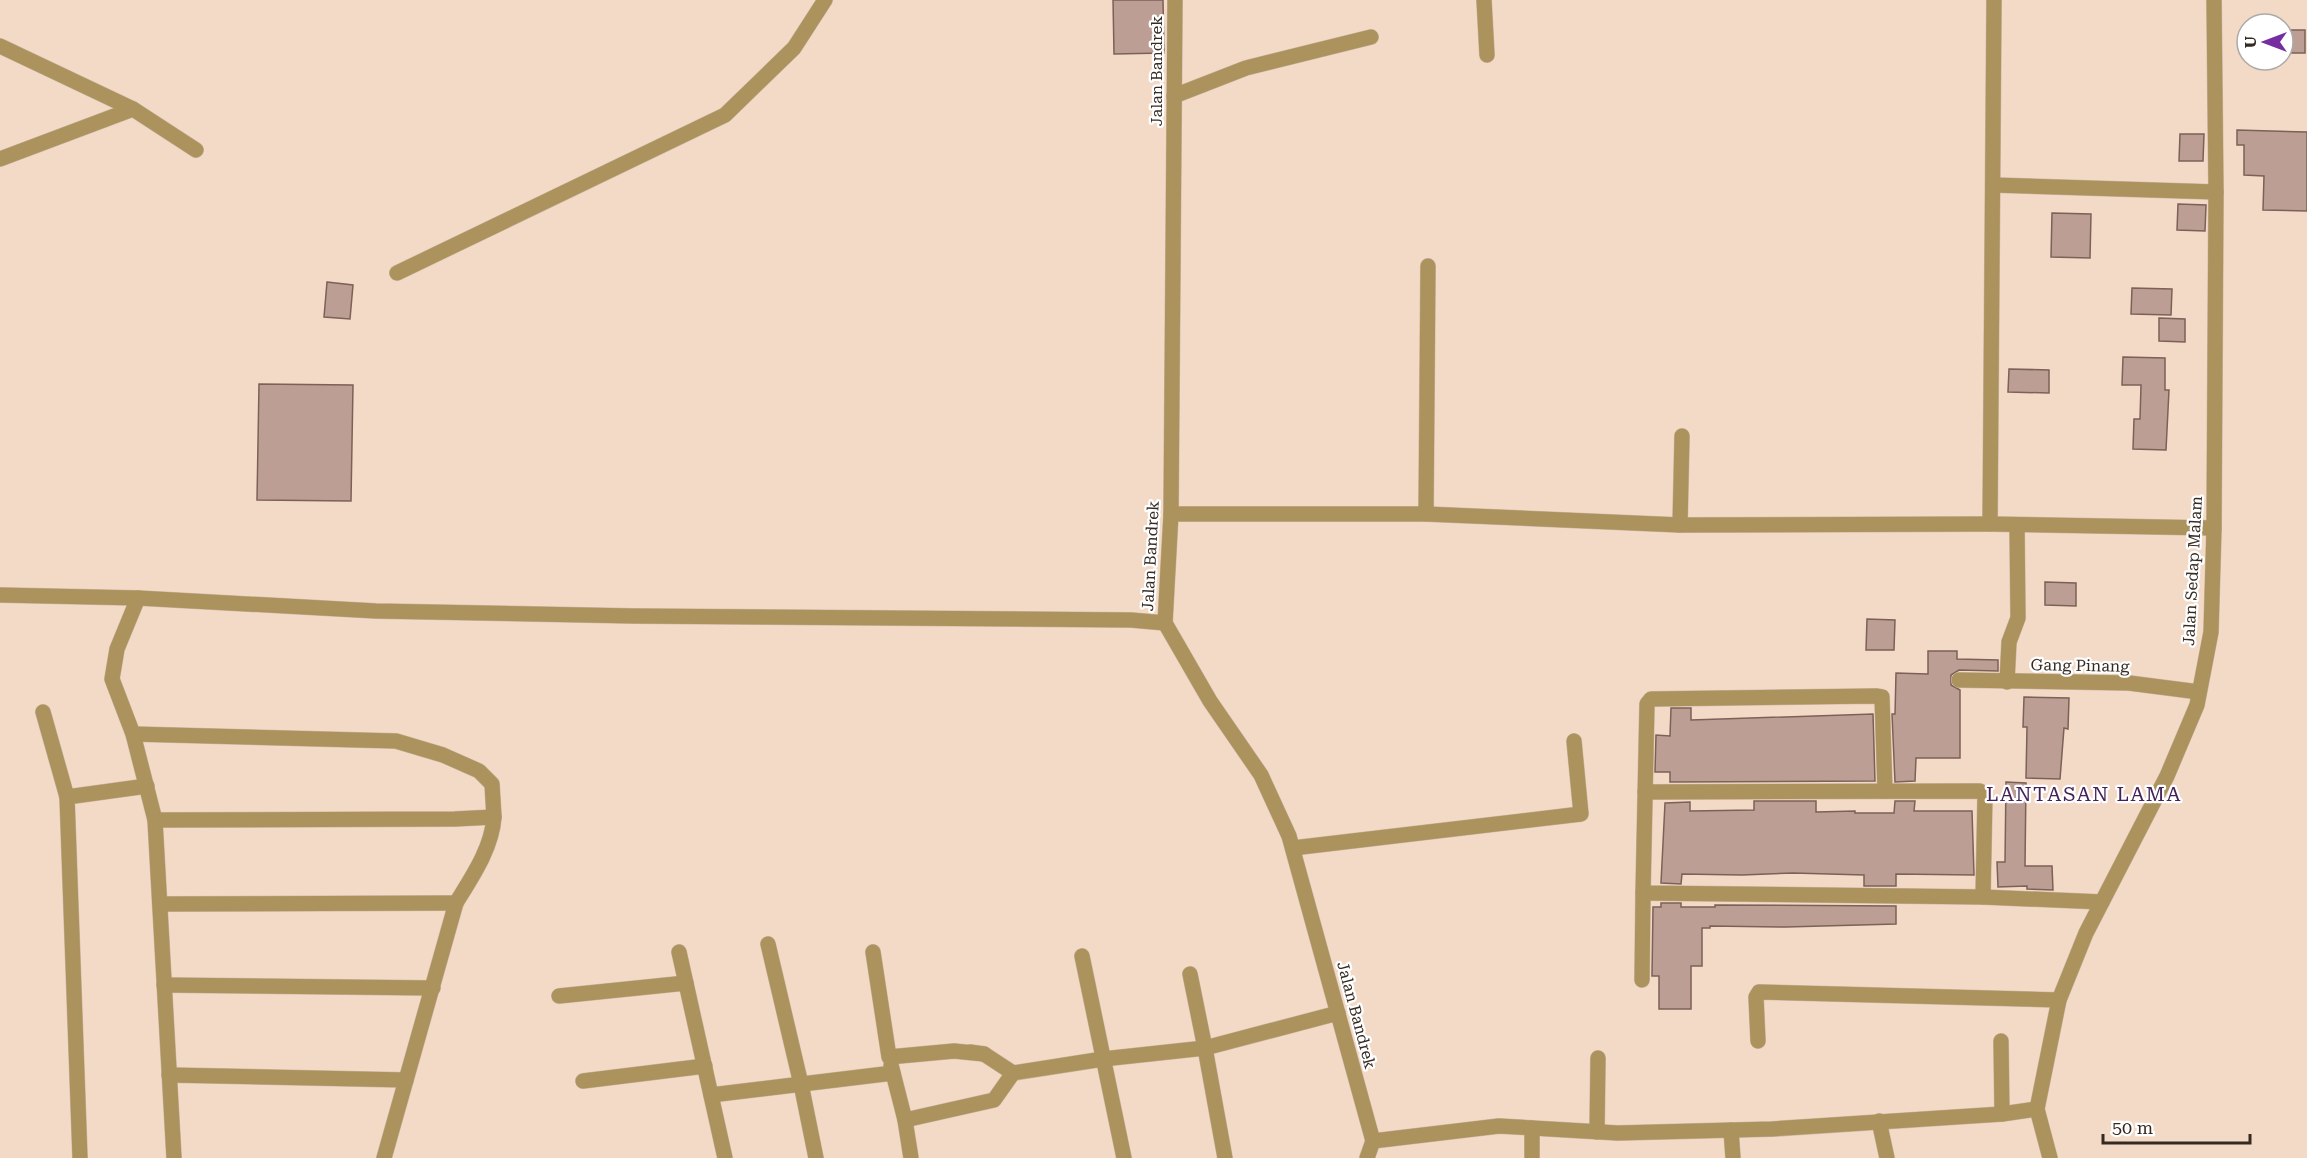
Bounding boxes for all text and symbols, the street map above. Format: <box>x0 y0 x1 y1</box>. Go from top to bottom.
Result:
north arrow <box>2235 12 2295 72</box>
street label: Jalan Bandrek <box>1147 16 1166 126</box>
text: U <box>2241 36 2260 48</box>
street label: Jalan Sedap Malam <box>2179 495 2206 646</box>
street label: Jalan Bandrek <box>1138 500 1163 612</box>
street label: Gang Pinang <box>2031 655 2130 676</box>
district label: LANTASAN LAMA <box>1986 782 2182 806</box>
street label: Jalan Bandrek <box>1333 959 1380 1071</box>
scale bar <box>2103 1107 2250 1145</box>
text: 50 m <box>2112 1117 2153 1138</box>

